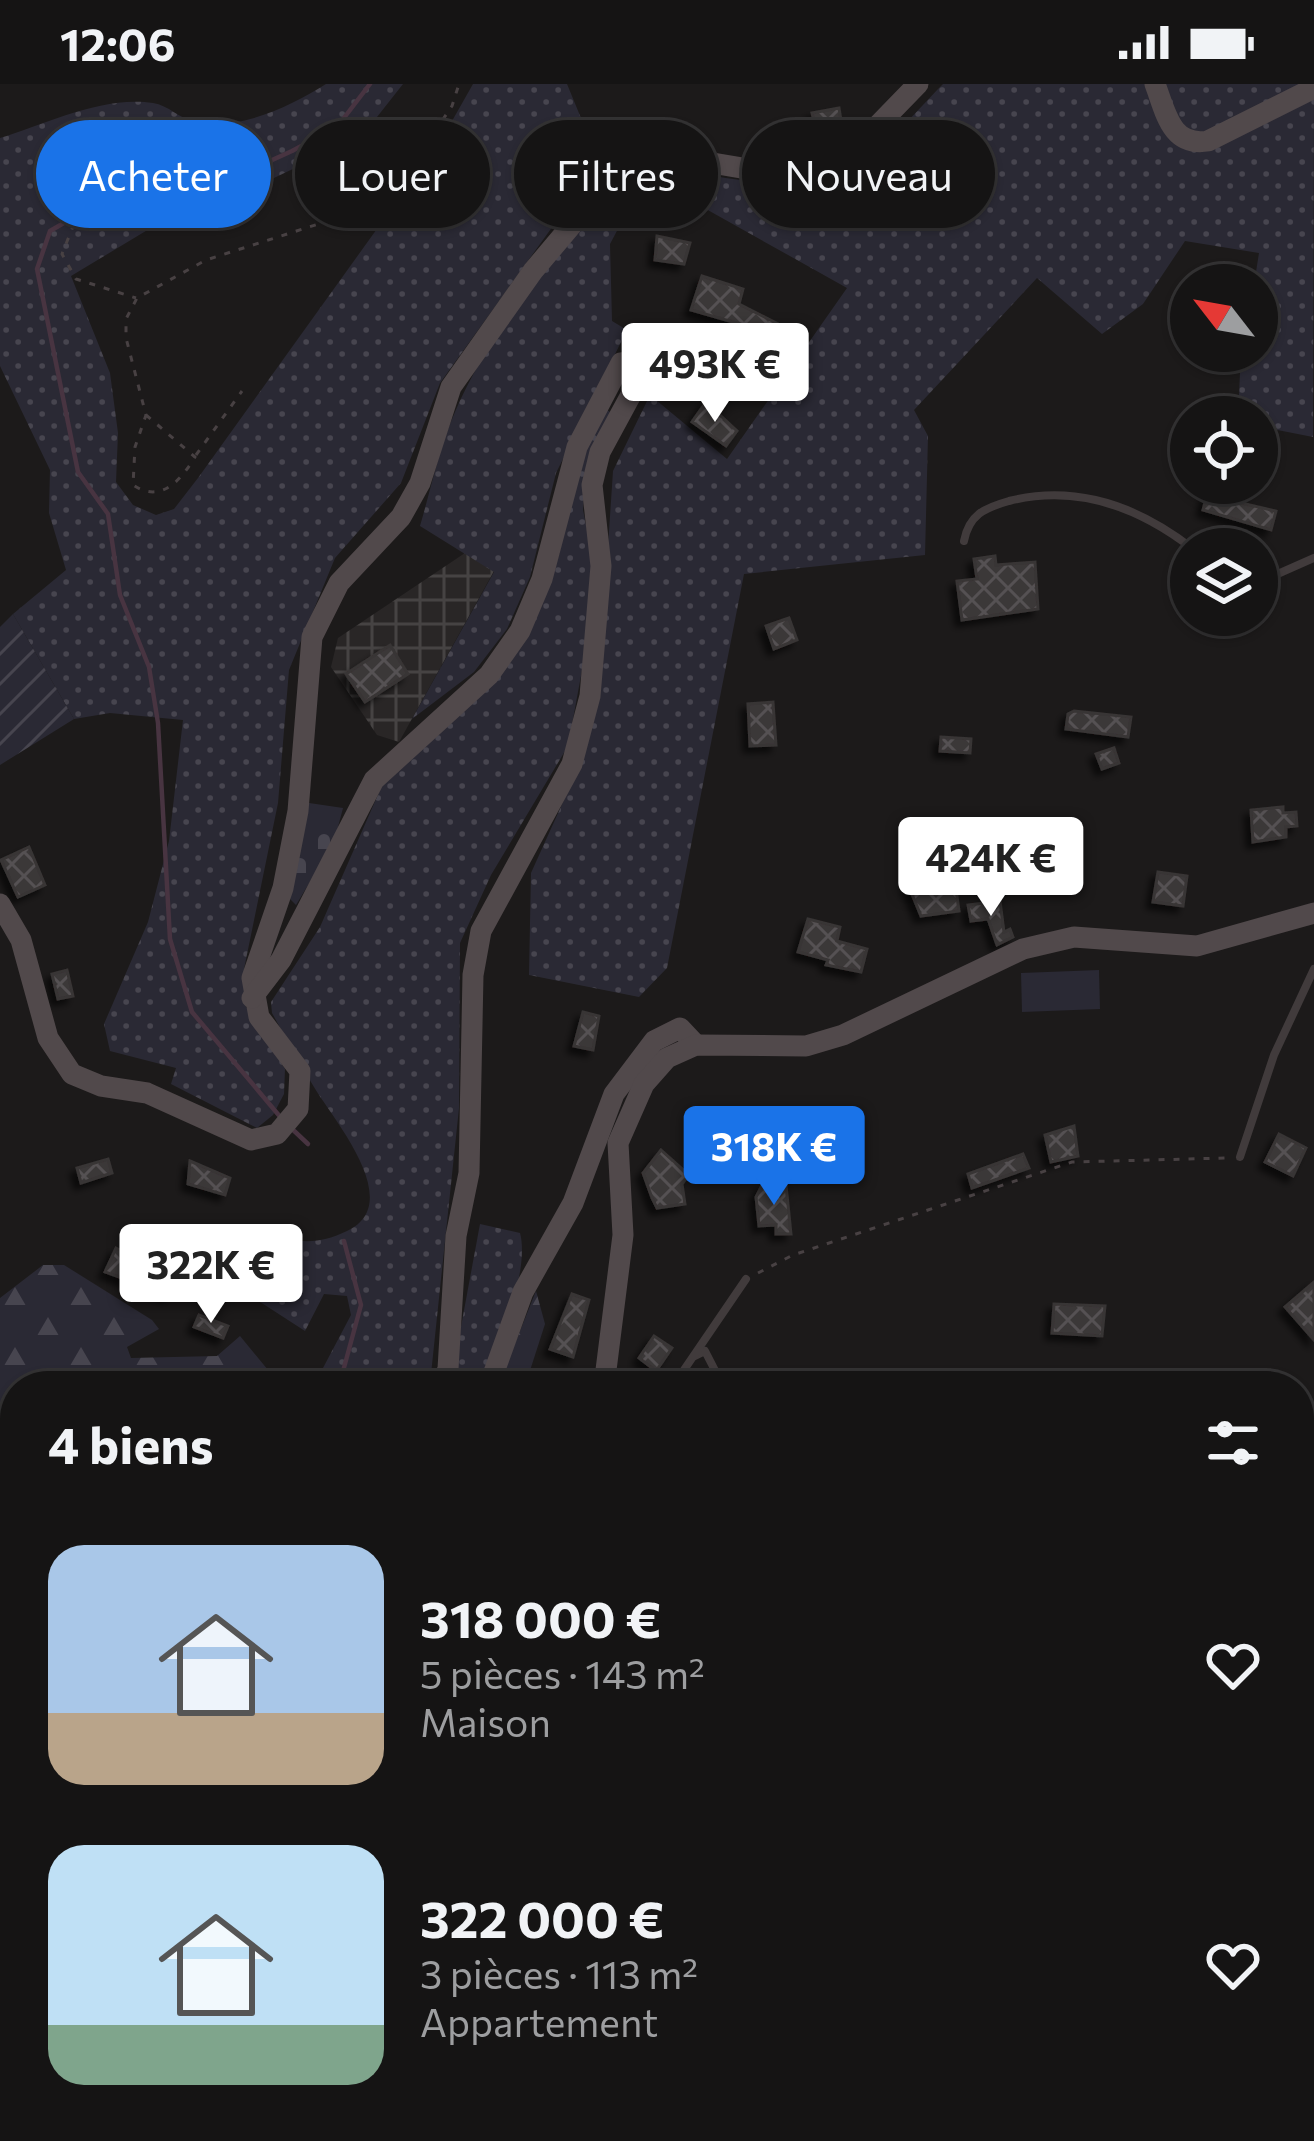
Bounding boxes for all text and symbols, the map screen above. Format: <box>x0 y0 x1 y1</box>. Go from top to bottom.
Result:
text: 12:06 <box>60 15 176 70</box>
chip: Acheter <box>36 120 271 228</box>
chip: Louer <box>295 120 490 228</box>
chip: Filtres <box>514 120 718 228</box>
chip: Nouveau <box>742 120 995 228</box>
north arrow <box>1170 264 1278 372</box>
map controls <box>1170 264 1278 636</box>
pin: 493K € <box>617 323 813 425</box>
text: 493K € <box>649 338 781 386</box>
button: locate <box>1170 396 1278 504</box>
button: layers <box>1170 528 1278 636</box>
pin: 424K € <box>893 817 1089 919</box>
text: 424K € <box>925 832 1057 880</box>
pin: 318K € <box>676 1106 872 1208</box>
text: 318K € <box>711 1121 837 1169</box>
pin: 322K € <box>113 1224 309 1326</box>
text: 322K € <box>146 1239 276 1287</box>
icon: filters <box>1200 1410 1266 1476</box>
text: 4 biens <box>48 1412 214 1475</box>
text: 318 000 € <box>420 1586 661 1649</box>
icon: home <box>144 1593 288 1737</box>
icon: heart <box>1200 1632 1266 1698</box>
text: 5 pièces · 143 m² <box>420 1649 705 1697</box>
text: Maison <box>420 1697 551 1745</box>
text: 322 000 € <box>420 1886 664 1949</box>
icon: home <box>144 1893 288 2037</box>
icon: heart <box>1200 1932 1266 1998</box>
text: 3 pièces · 113 m² <box>420 1949 698 1997</box>
text: Appartement <box>420 1997 658 2045</box>

